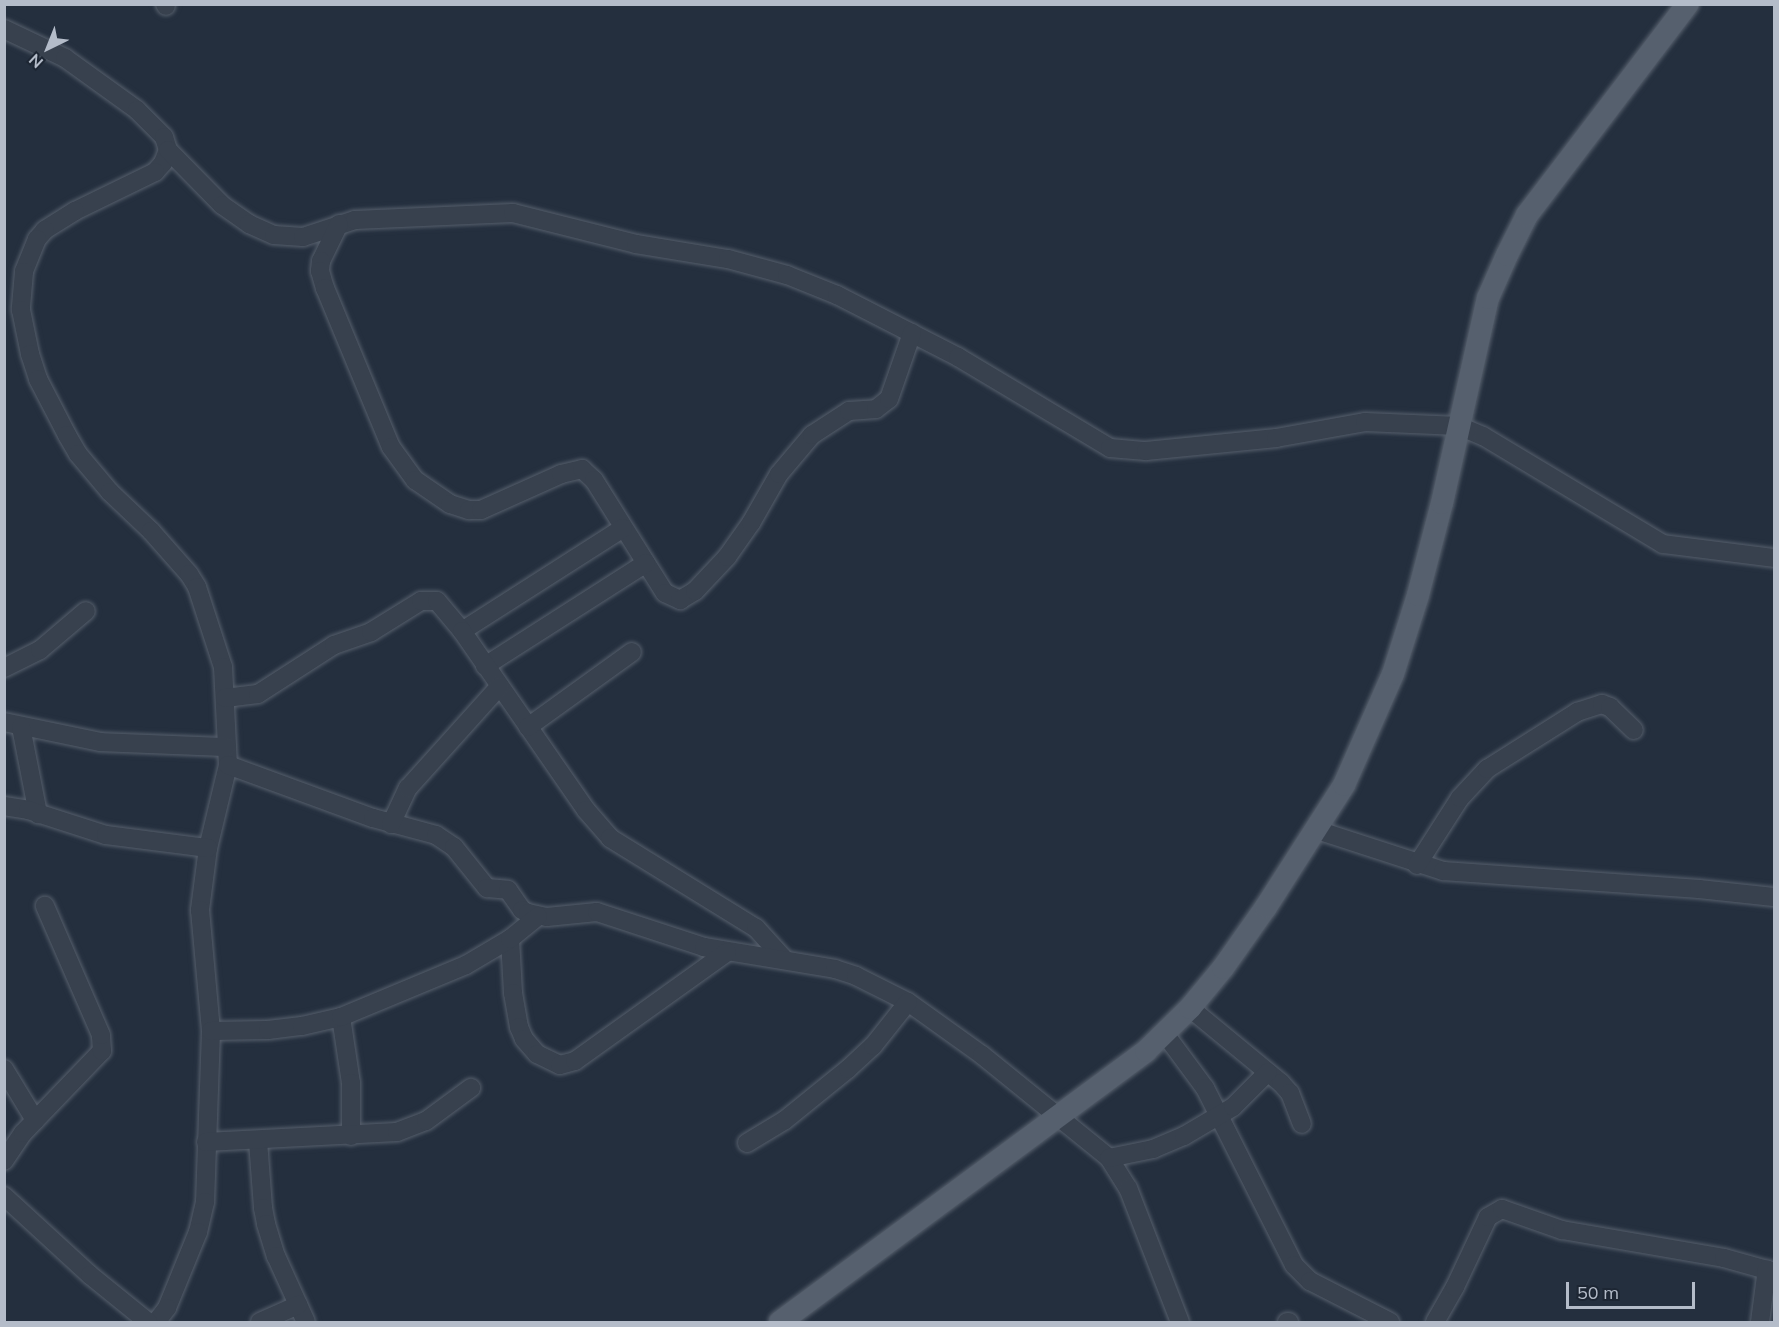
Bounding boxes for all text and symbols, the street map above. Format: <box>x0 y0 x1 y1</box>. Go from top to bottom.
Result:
north arrow <box>18 18 78 78</box>
text: N <box>24 50 47 73</box>
scale bar <box>1569 1270 1698 1308</box>
text: 50 m <box>1577 1281 1619 1304</box>

